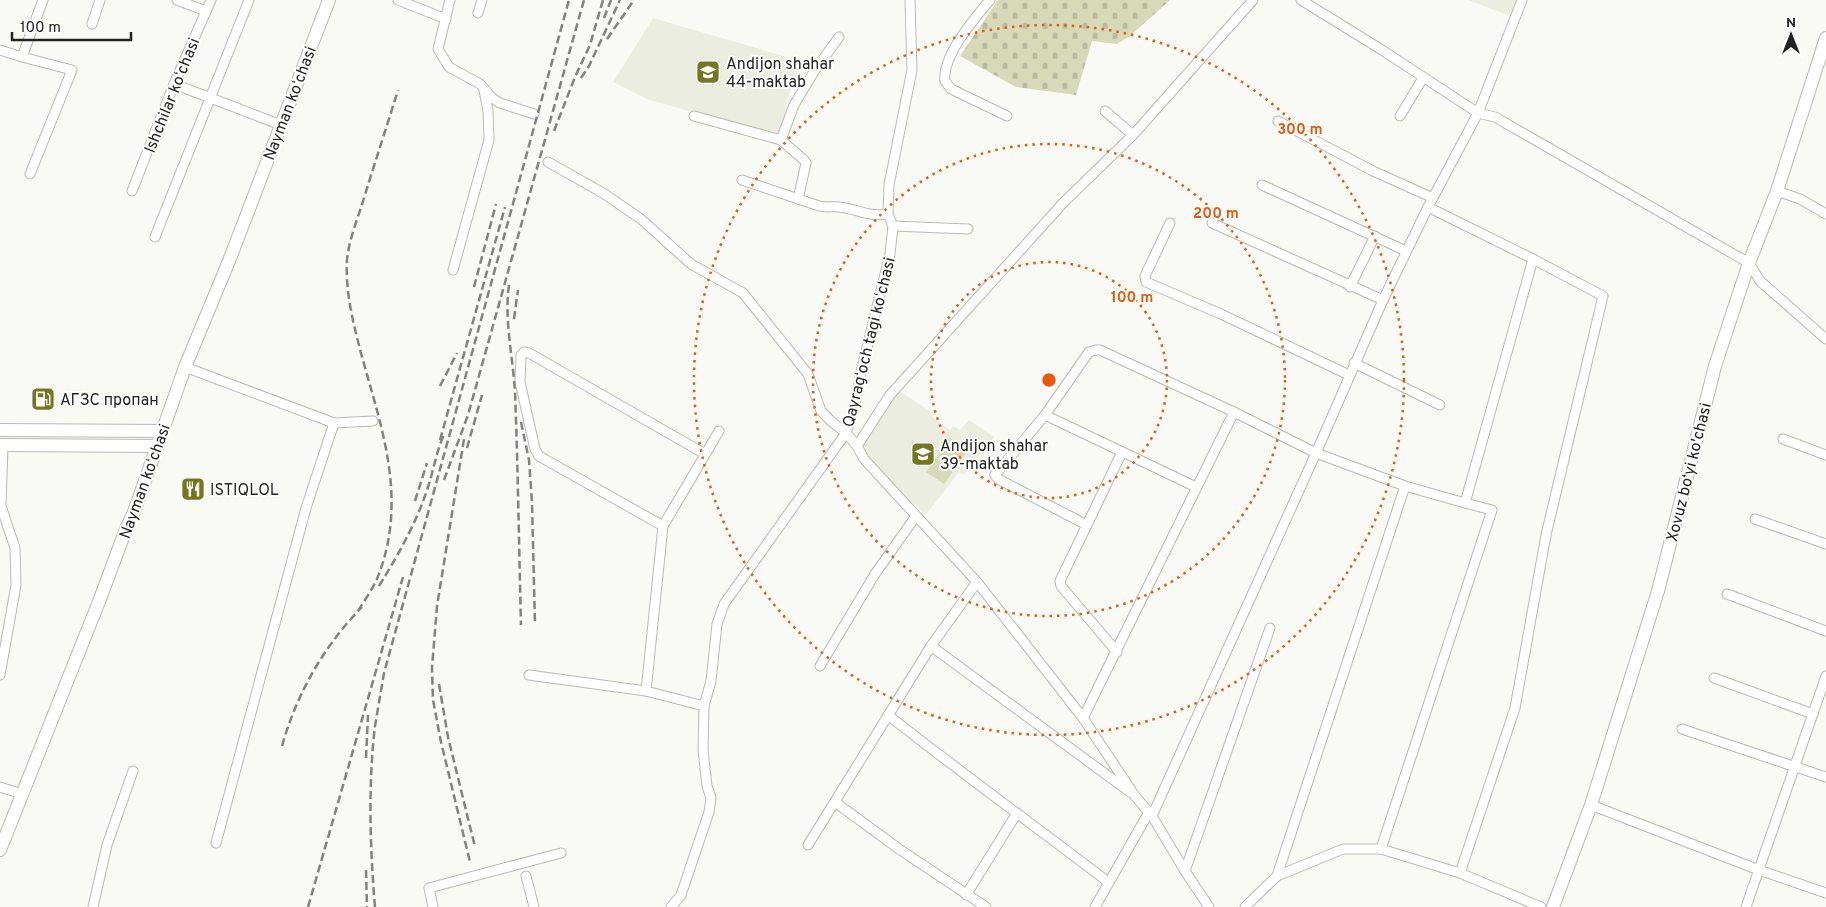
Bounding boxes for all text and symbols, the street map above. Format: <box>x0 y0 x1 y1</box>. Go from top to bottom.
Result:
scale bar <box>12 10 131 42</box>
north arrow <box>1766 10 1816 60</box>
text: N <box>1786 15 1796 32</box>
text: 100 m <box>20 19 61 38</box>
street label: Ishchilar koʻchasi <box>141 35 205 156</box>
street label: Nayman koʻchasi <box>260 44 322 164</box>
place label: Andijon shahar 44-maktab <box>726 55 834 93</box>
school or university icon: Andijon shahar 44-maktab <box>695 59 721 85</box>
text: 300 m <box>1277 121 1323 140</box>
text: 200 m <box>1193 205 1239 224</box>
street label: Qayragʻoch tagi koʻchasi <box>839 255 901 430</box>
text: 100 m <box>1111 289 1153 308</box>
centre of rings <box>1040 371 1058 389</box>
fuel station icon: АГЗС пропан <box>30 386 56 412</box>
place label: АГЗС пропан <box>60 391 159 411</box>
street label: Xovuz bo‘yi ko'chasi <box>1663 401 1717 544</box>
street label: Nayman koʻchasi <box>116 422 176 542</box>
place label: Andijon shahar 39-maktab <box>940 437 1048 475</box>
school or university icon: Andijon shahar 39-maktab <box>910 441 936 467</box>
restaurant icon: ISTIQLOL <box>180 476 206 502</box>
place label: ISTIQLOL <box>210 481 279 501</box>

